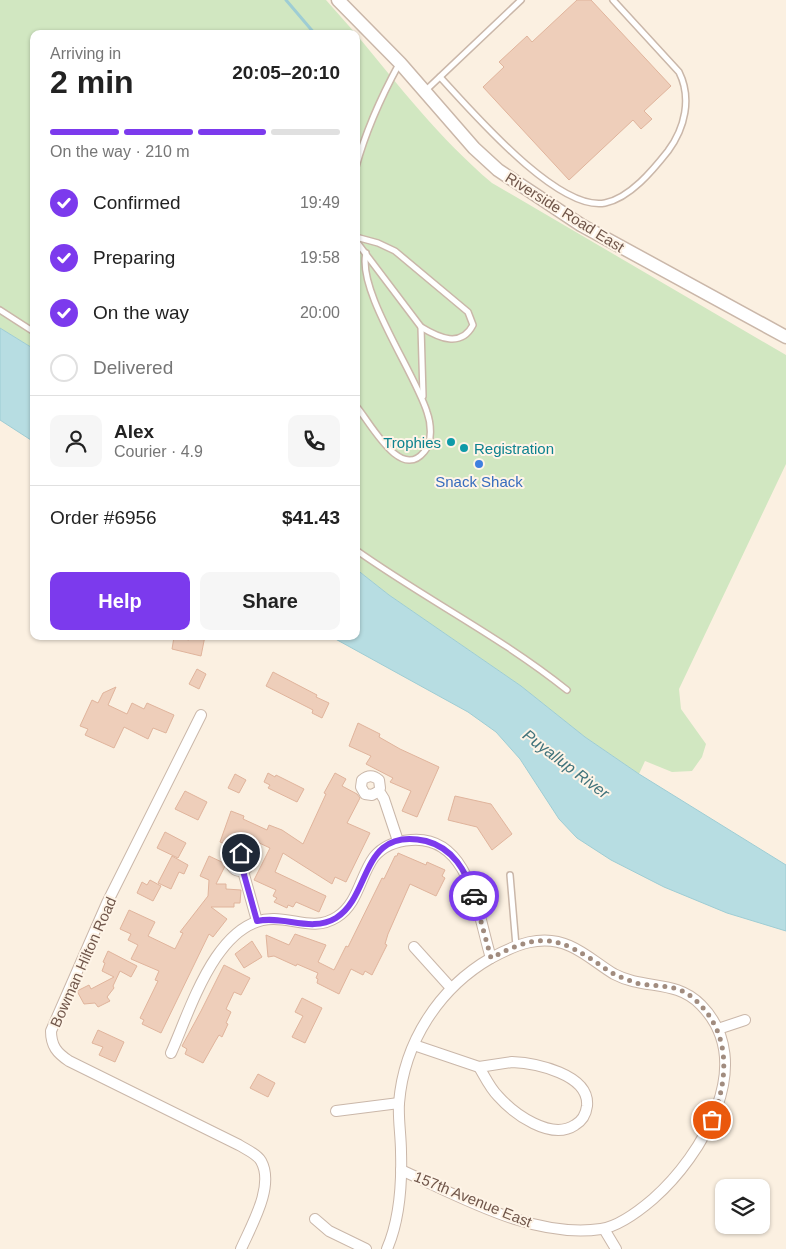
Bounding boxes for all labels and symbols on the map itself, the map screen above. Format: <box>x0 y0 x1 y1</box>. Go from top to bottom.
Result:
street label: Riverside Road East <box>503 169 628 256</box>
place label: Trophies <box>383 434 441 451</box>
marker: Trophies <box>445 436 457 448</box>
place label: Registration <box>474 440 554 457</box>
marker: Registration <box>458 442 470 454</box>
marker: Snack Shack <box>473 458 485 470</box>
place label: Snack Shack <box>435 473 523 490</box>
water label: Puyallup River <box>520 726 613 802</box>
pin <box>220 832 262 874</box>
courier <box>449 871 499 921</box>
street label: Bowman Hilton Road <box>47 894 119 1030</box>
pin <box>691 1099 733 1141</box>
street label: 157th Avenue East <box>412 1168 535 1231</box>

